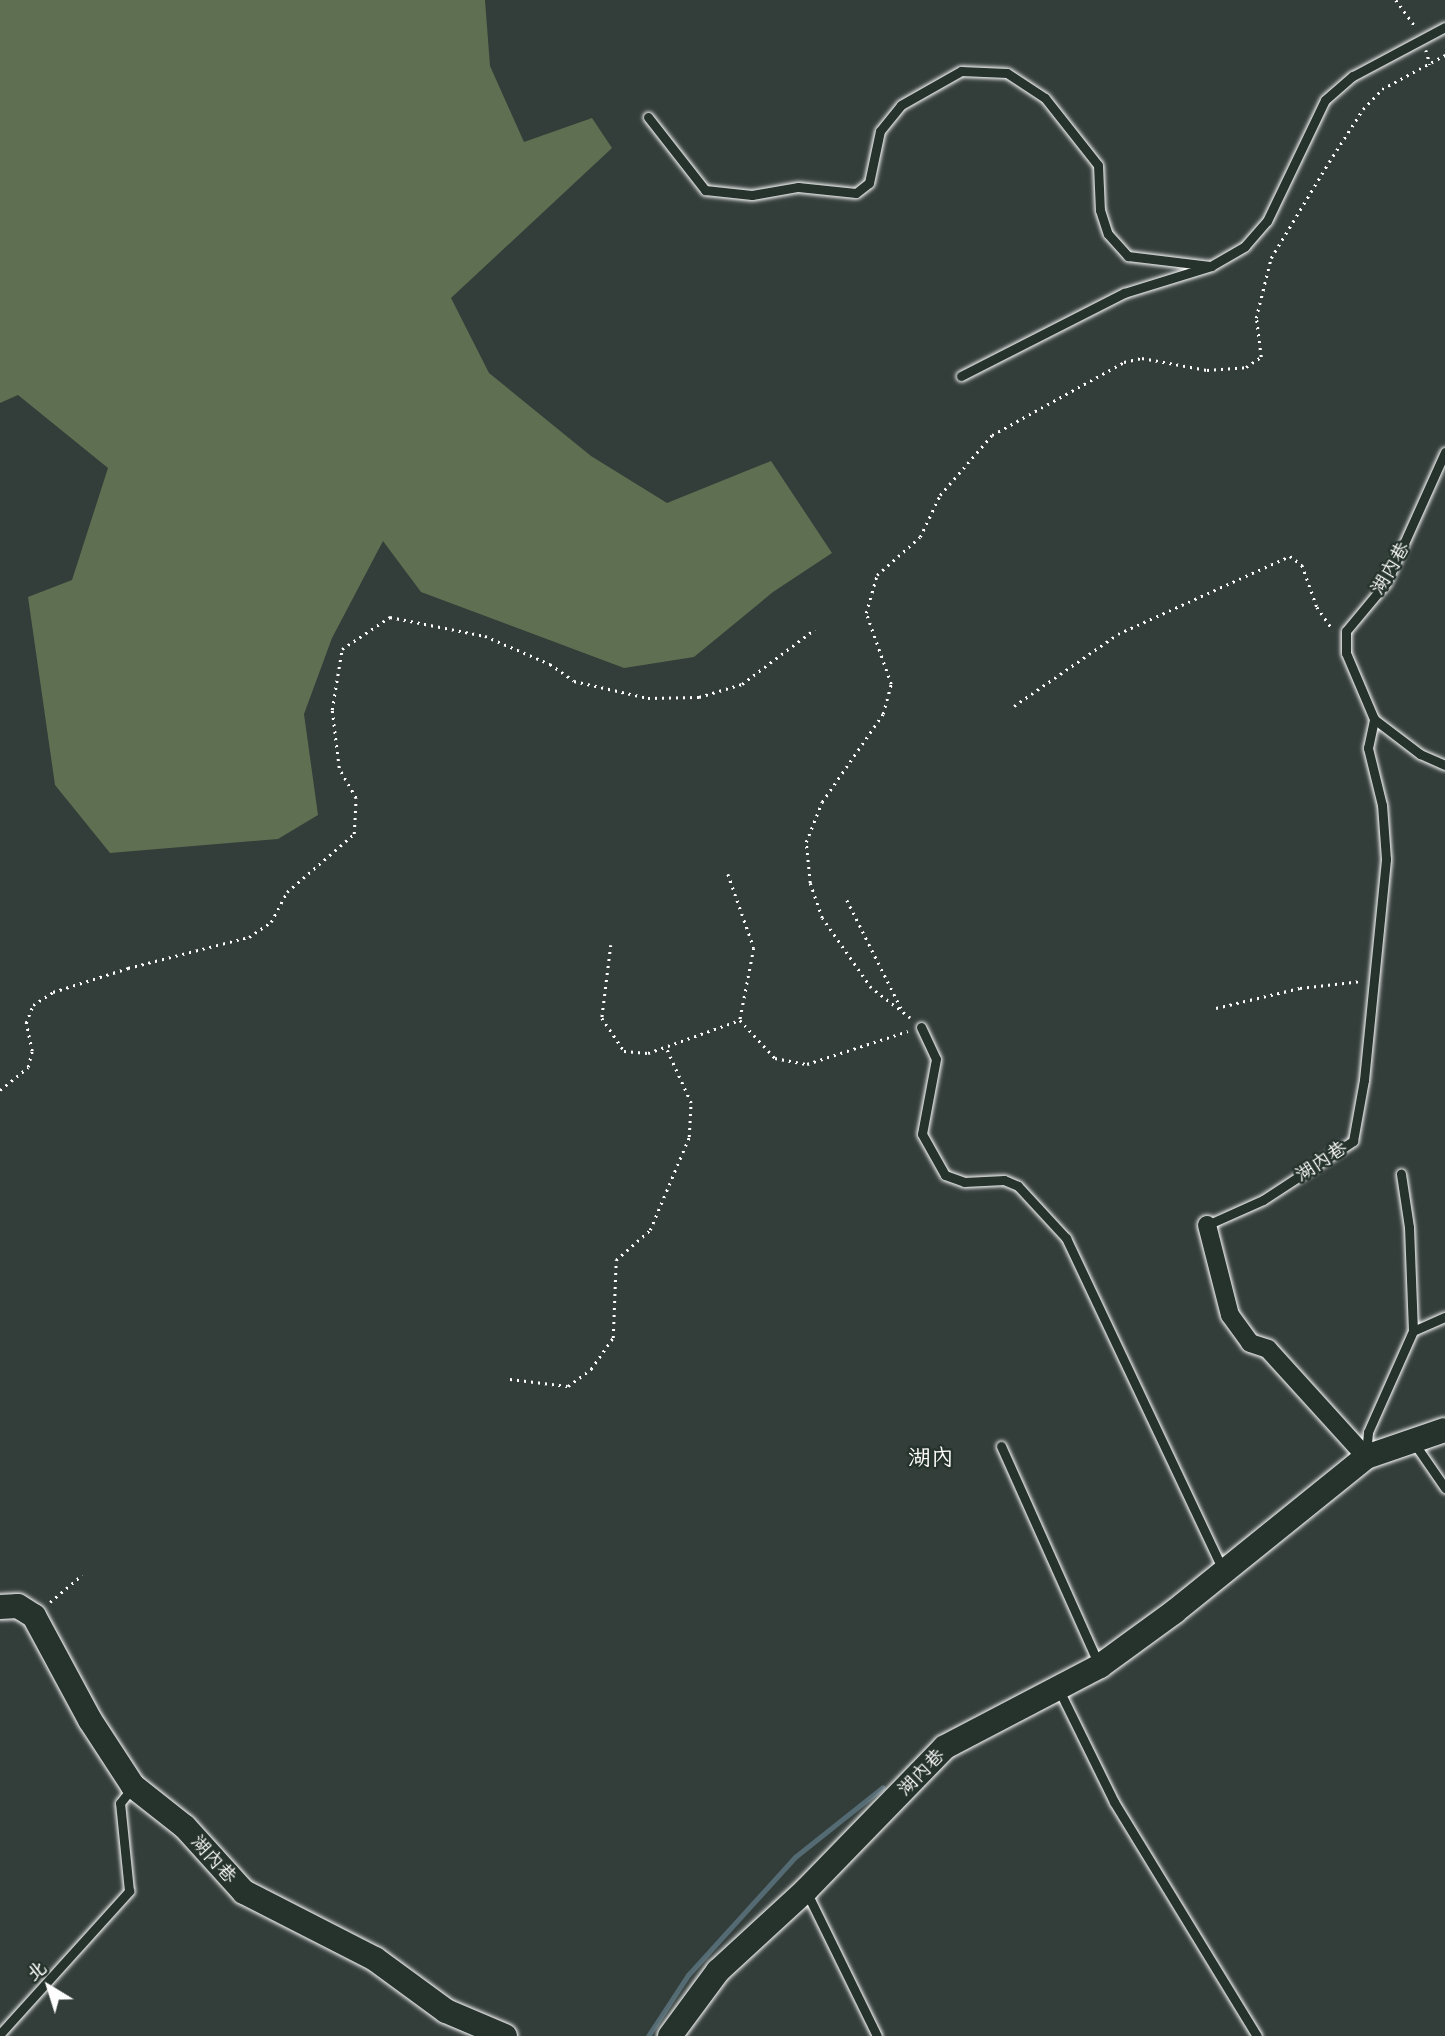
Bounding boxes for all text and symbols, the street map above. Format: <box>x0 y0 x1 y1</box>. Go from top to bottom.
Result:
street label: 湖內巷 <box>1366 538 1414 598</box>
street label: 湖內巷 <box>1291 1136 1351 1186</box>
district label: 湖內 <box>908 1443 954 1471</box>
street label: 湖內巷 <box>893 1744 949 1800</box>
street label: 湖內巷 <box>186 1830 242 1888</box>
north arrow <box>14 1952 84 2022</box>
text: 北 <box>21 1955 51 1986</box>

